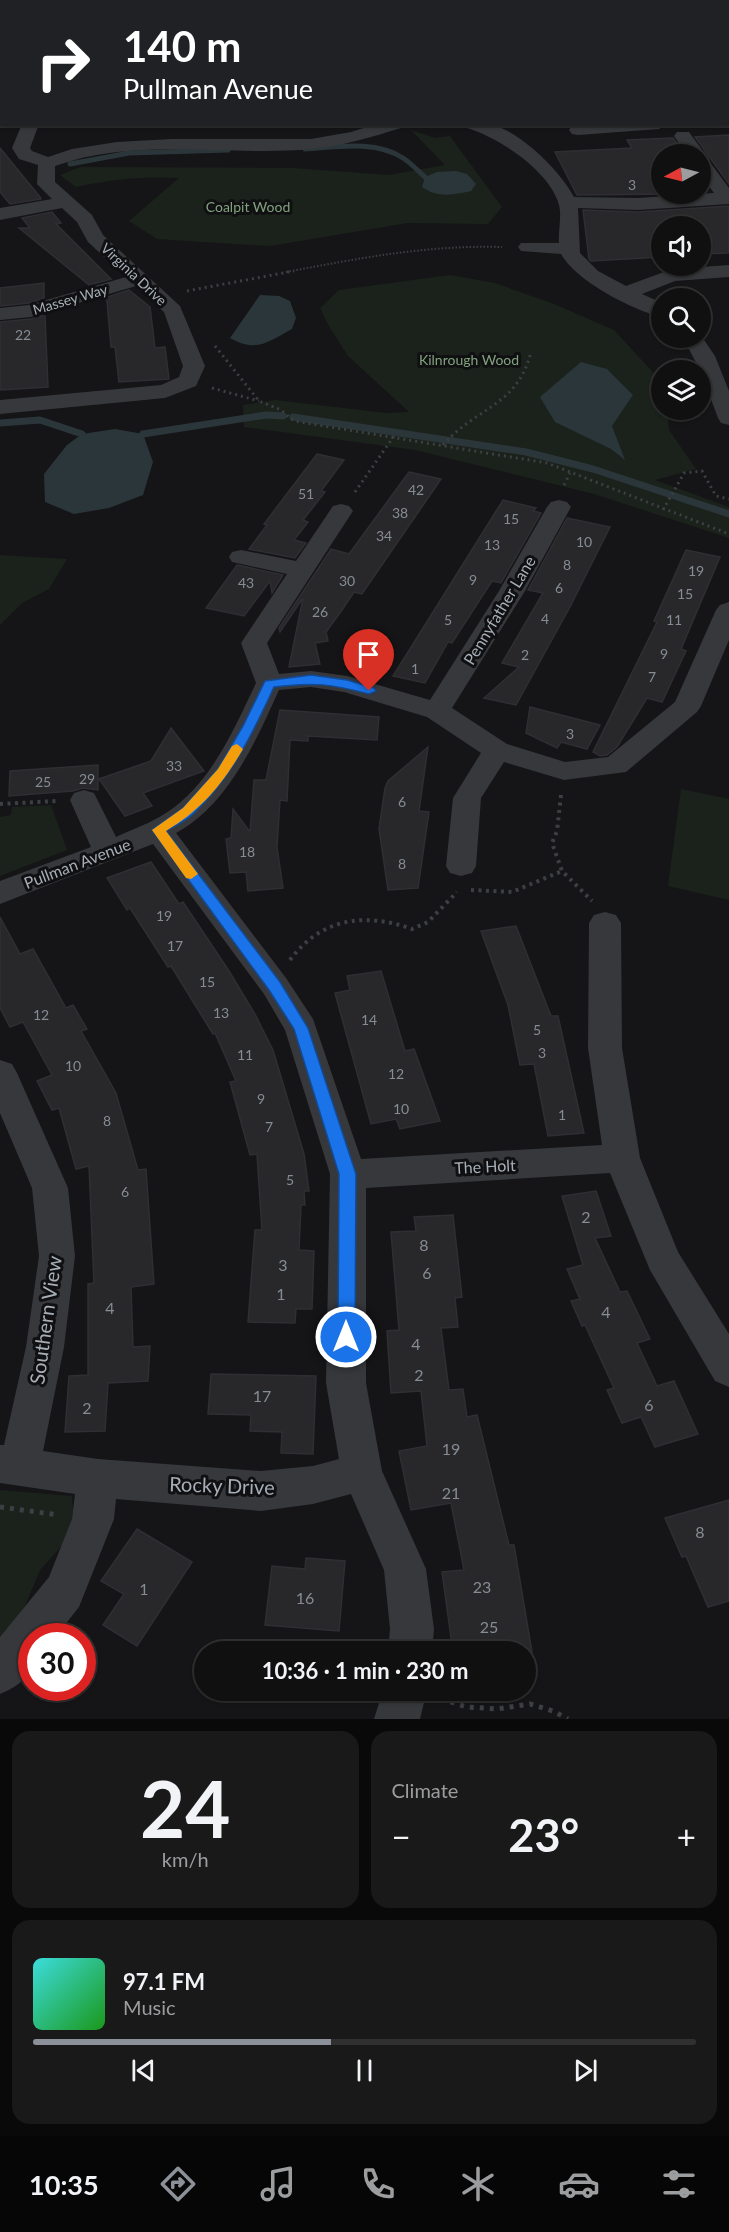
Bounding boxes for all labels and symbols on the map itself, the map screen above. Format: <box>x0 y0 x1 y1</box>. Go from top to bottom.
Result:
north arrow <box>651 144 711 204</box>
house number: 3 <box>628 176 636 193</box>
park label: Coalpit Wood <box>206 198 290 215</box>
street label: Virginia Drive <box>98 239 170 309</box>
street label: Massey Way <box>31 280 110 318</box>
house number: 22 <box>15 326 31 343</box>
park label: Kilnrough Wood <box>419 351 519 368</box>
house number: 42 <box>408 481 424 498</box>
house number: 51 <box>298 485 314 502</box>
house number: 38 <box>392 504 408 521</box>
house number: 15 <box>503 510 519 527</box>
house number: 34 <box>376 527 392 544</box>
house number: 10 <box>576 533 592 550</box>
house number: 13 <box>484 536 500 553</box>
street label: Pennyfather Lane <box>459 552 539 668</box>
house number: 8 <box>563 556 571 573</box>
house number: 19 <box>688 562 704 579</box>
house number: 9 <box>469 571 477 588</box>
house number: 30 <box>339 572 355 589</box>
house number: 43 <box>238 574 254 591</box>
house number: 6 <box>555 579 563 596</box>
house number: 15 <box>677 585 693 602</box>
house number: 26 <box>312 603 328 620</box>
house number: 4 <box>541 610 549 627</box>
house number: 5 <box>444 611 452 628</box>
house number: 11 <box>666 611 682 628</box>
pin <box>343 629 394 691</box>
house number: 9 <box>660 645 668 662</box>
house number: 2 <box>521 646 529 663</box>
house number: 1 <box>411 660 419 677</box>
house number: 7 <box>648 668 656 685</box>
house number: 3 <box>566 725 574 742</box>
house number: 33 <box>166 757 182 774</box>
house number: 29 <box>79 770 95 787</box>
house number: 25 <box>35 773 51 790</box>
house number: 6 <box>398 793 406 810</box>
street label: Pullman Avenue <box>21 834 133 892</box>
house number: 18 <box>239 843 255 860</box>
house number: 8 <box>398 855 406 872</box>
house number: 19 <box>156 907 172 924</box>
house number: 17 <box>167 937 183 954</box>
house number: 15 <box>199 973 215 990</box>
house number: 13 <box>213 1004 229 1021</box>
house number: 12 <box>33 1006 49 1023</box>
house number: 14 <box>361 1011 377 1028</box>
house number: 5 <box>533 1021 541 1038</box>
house number: 3 <box>538 1044 546 1061</box>
house number: 11 <box>237 1046 253 1063</box>
house number: 10 <box>65 1057 81 1074</box>
house number: 12 <box>388 1065 404 1082</box>
house number: 9 <box>257 1090 265 1107</box>
house number: 10 <box>393 1100 409 1117</box>
house number: 1 <box>558 1106 566 1123</box>
house number: 8 <box>103 1112 111 1129</box>
house number: 7 <box>265 1118 273 1135</box>
street label: The Holt <box>454 1155 516 1177</box>
house number: 5 <box>286 1171 294 1188</box>
house number: 6 <box>121 1183 129 1200</box>
house number: 2 <box>581 1207 591 1226</box>
house number: 8 <box>419 1235 429 1254</box>
street label: Southern View <box>24 1254 66 1386</box>
house number: 3 <box>278 1255 288 1274</box>
house number: 6 <box>422 1263 432 1282</box>
house number: 1 <box>276 1284 286 1303</box>
house number: 4 <box>105 1298 115 1317</box>
house number: 4 <box>601 1302 611 1321</box>
position arrow <box>314 1305 378 1369</box>
house number: 4 <box>411 1334 421 1353</box>
house number: 2 <box>414 1365 424 1384</box>
house number: 17 <box>253 1386 271 1405</box>
house number: 6 <box>644 1395 654 1414</box>
house number: 2 <box>82 1398 92 1417</box>
house number: 19 <box>442 1439 460 1458</box>
street label: Rocky Drive <box>169 1471 275 1499</box>
house number: 21 <box>442 1483 460 1502</box>
house number: 8 <box>695 1522 705 1541</box>
house number: 23 <box>473 1577 491 1596</box>
house number: 1 <box>139 1579 149 1598</box>
house number: 16 <box>296 1588 314 1607</box>
house number: 25 <box>480 1617 498 1636</box>
speed limit sign: 30 <box>18 1623 96 1701</box>

